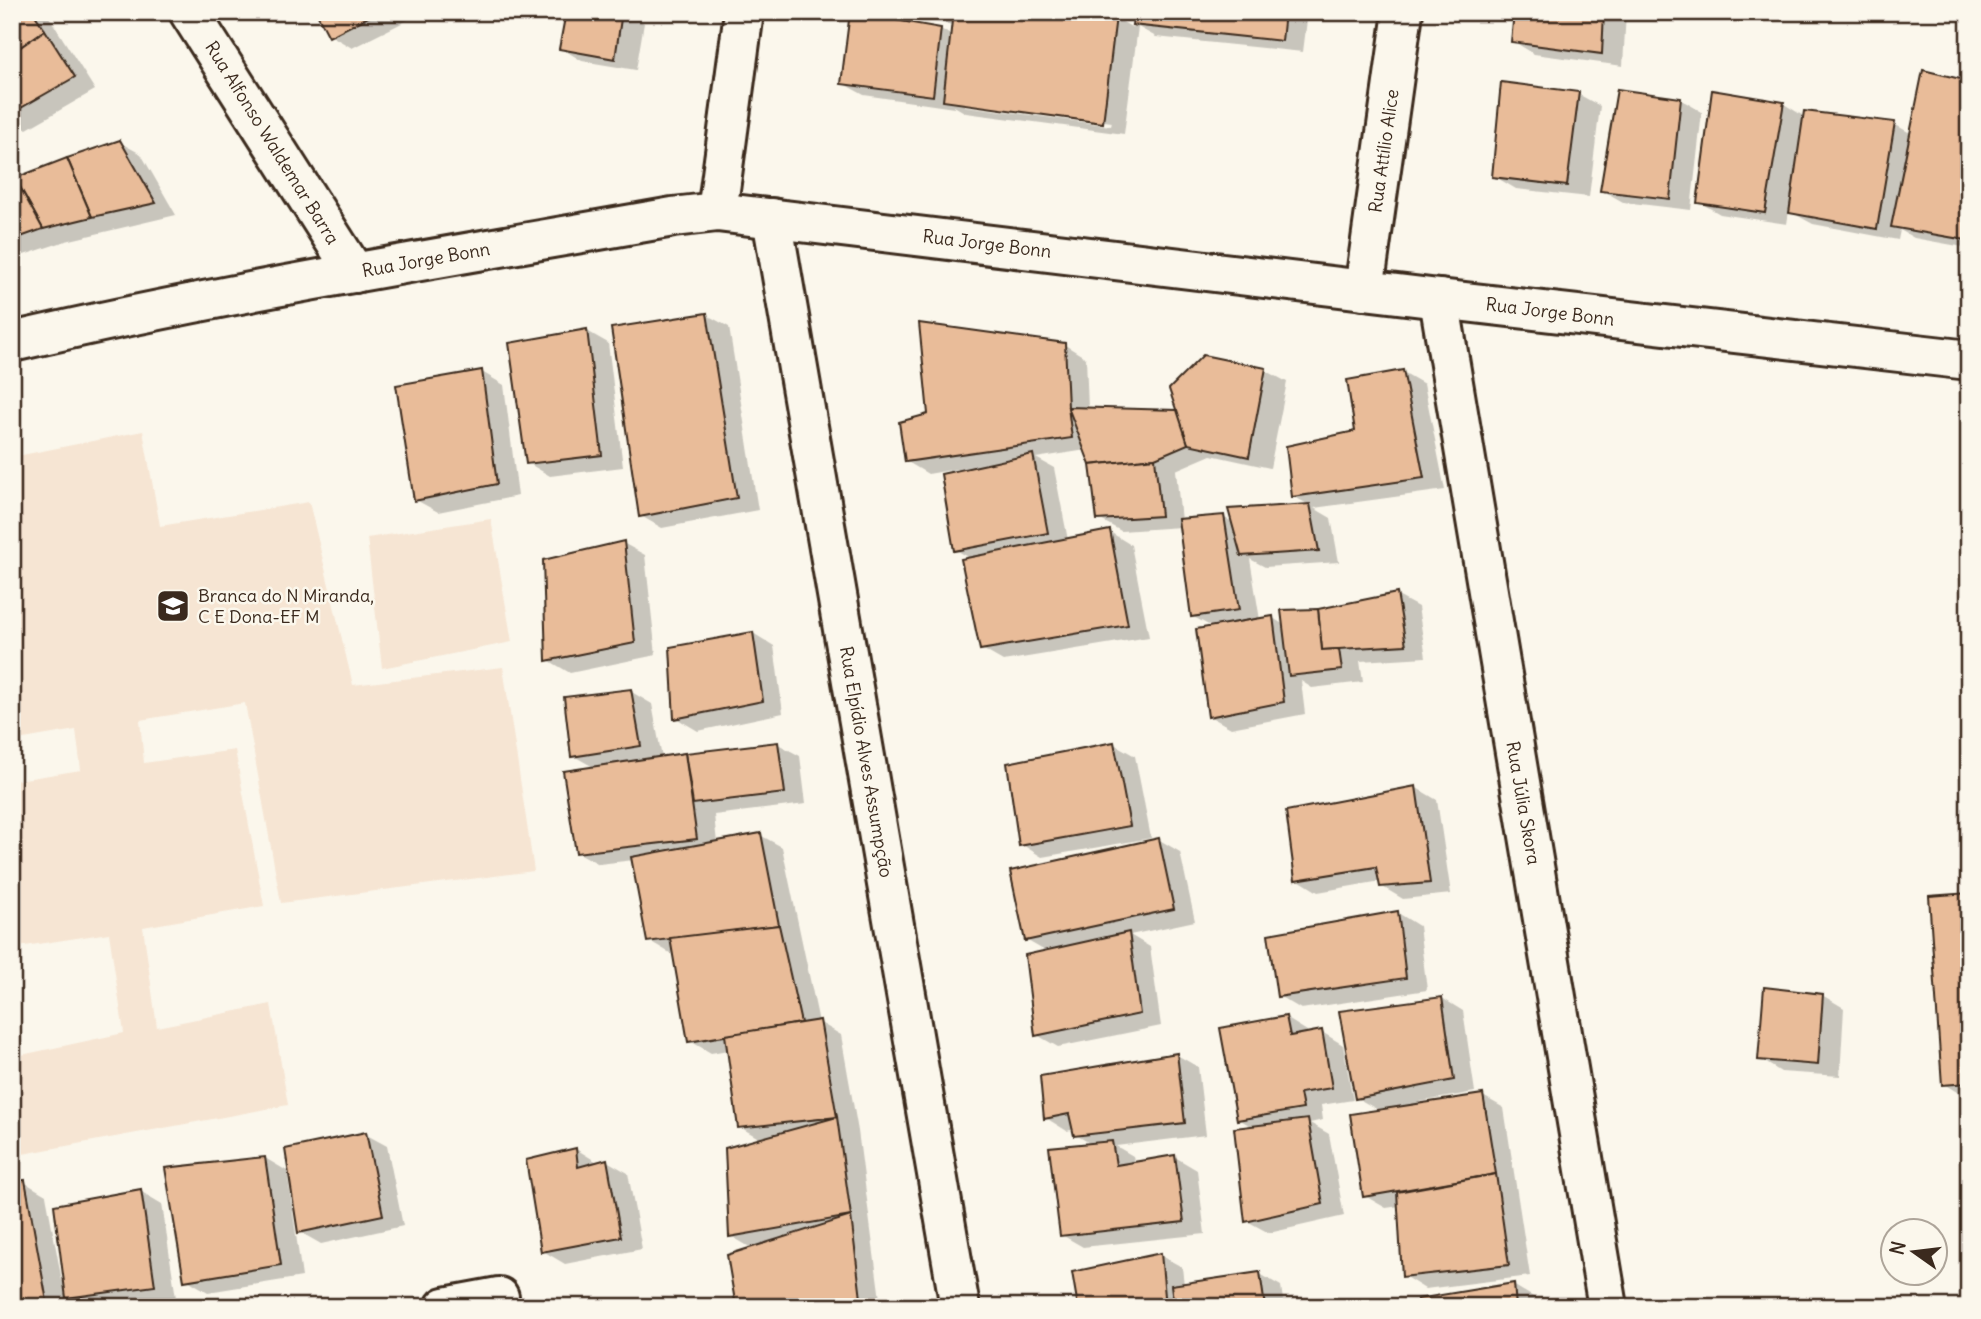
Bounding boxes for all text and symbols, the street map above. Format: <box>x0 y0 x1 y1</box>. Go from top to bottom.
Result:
street label: Rua Alfonso Waldemar Barra <box>200 37 345 249</box>
street label: Rua Attílio Alice <box>1363 88 1404 214</box>
street label: Rua Jorge Bonn <box>921 224 1053 263</box>
street label: Rua Jorge Bonn <box>360 237 492 282</box>
street label: Rua Jorge Bonn <box>1484 292 1616 331</box>
place label: Branca do N Miranda, C E Dona-EF M <box>198 584 374 628</box>
school or university icon: Branca do N Miranda, C E Dona-EF M <box>154 587 192 625</box>
street label: Rua Elpídio Alves Assumpção <box>835 644 898 879</box>
street label: Rua Júlia Skora <box>1501 739 1546 867</box>
north arrow <box>1880 1218 1950 1288</box>
text: N <box>1884 1239 1911 1257</box>

